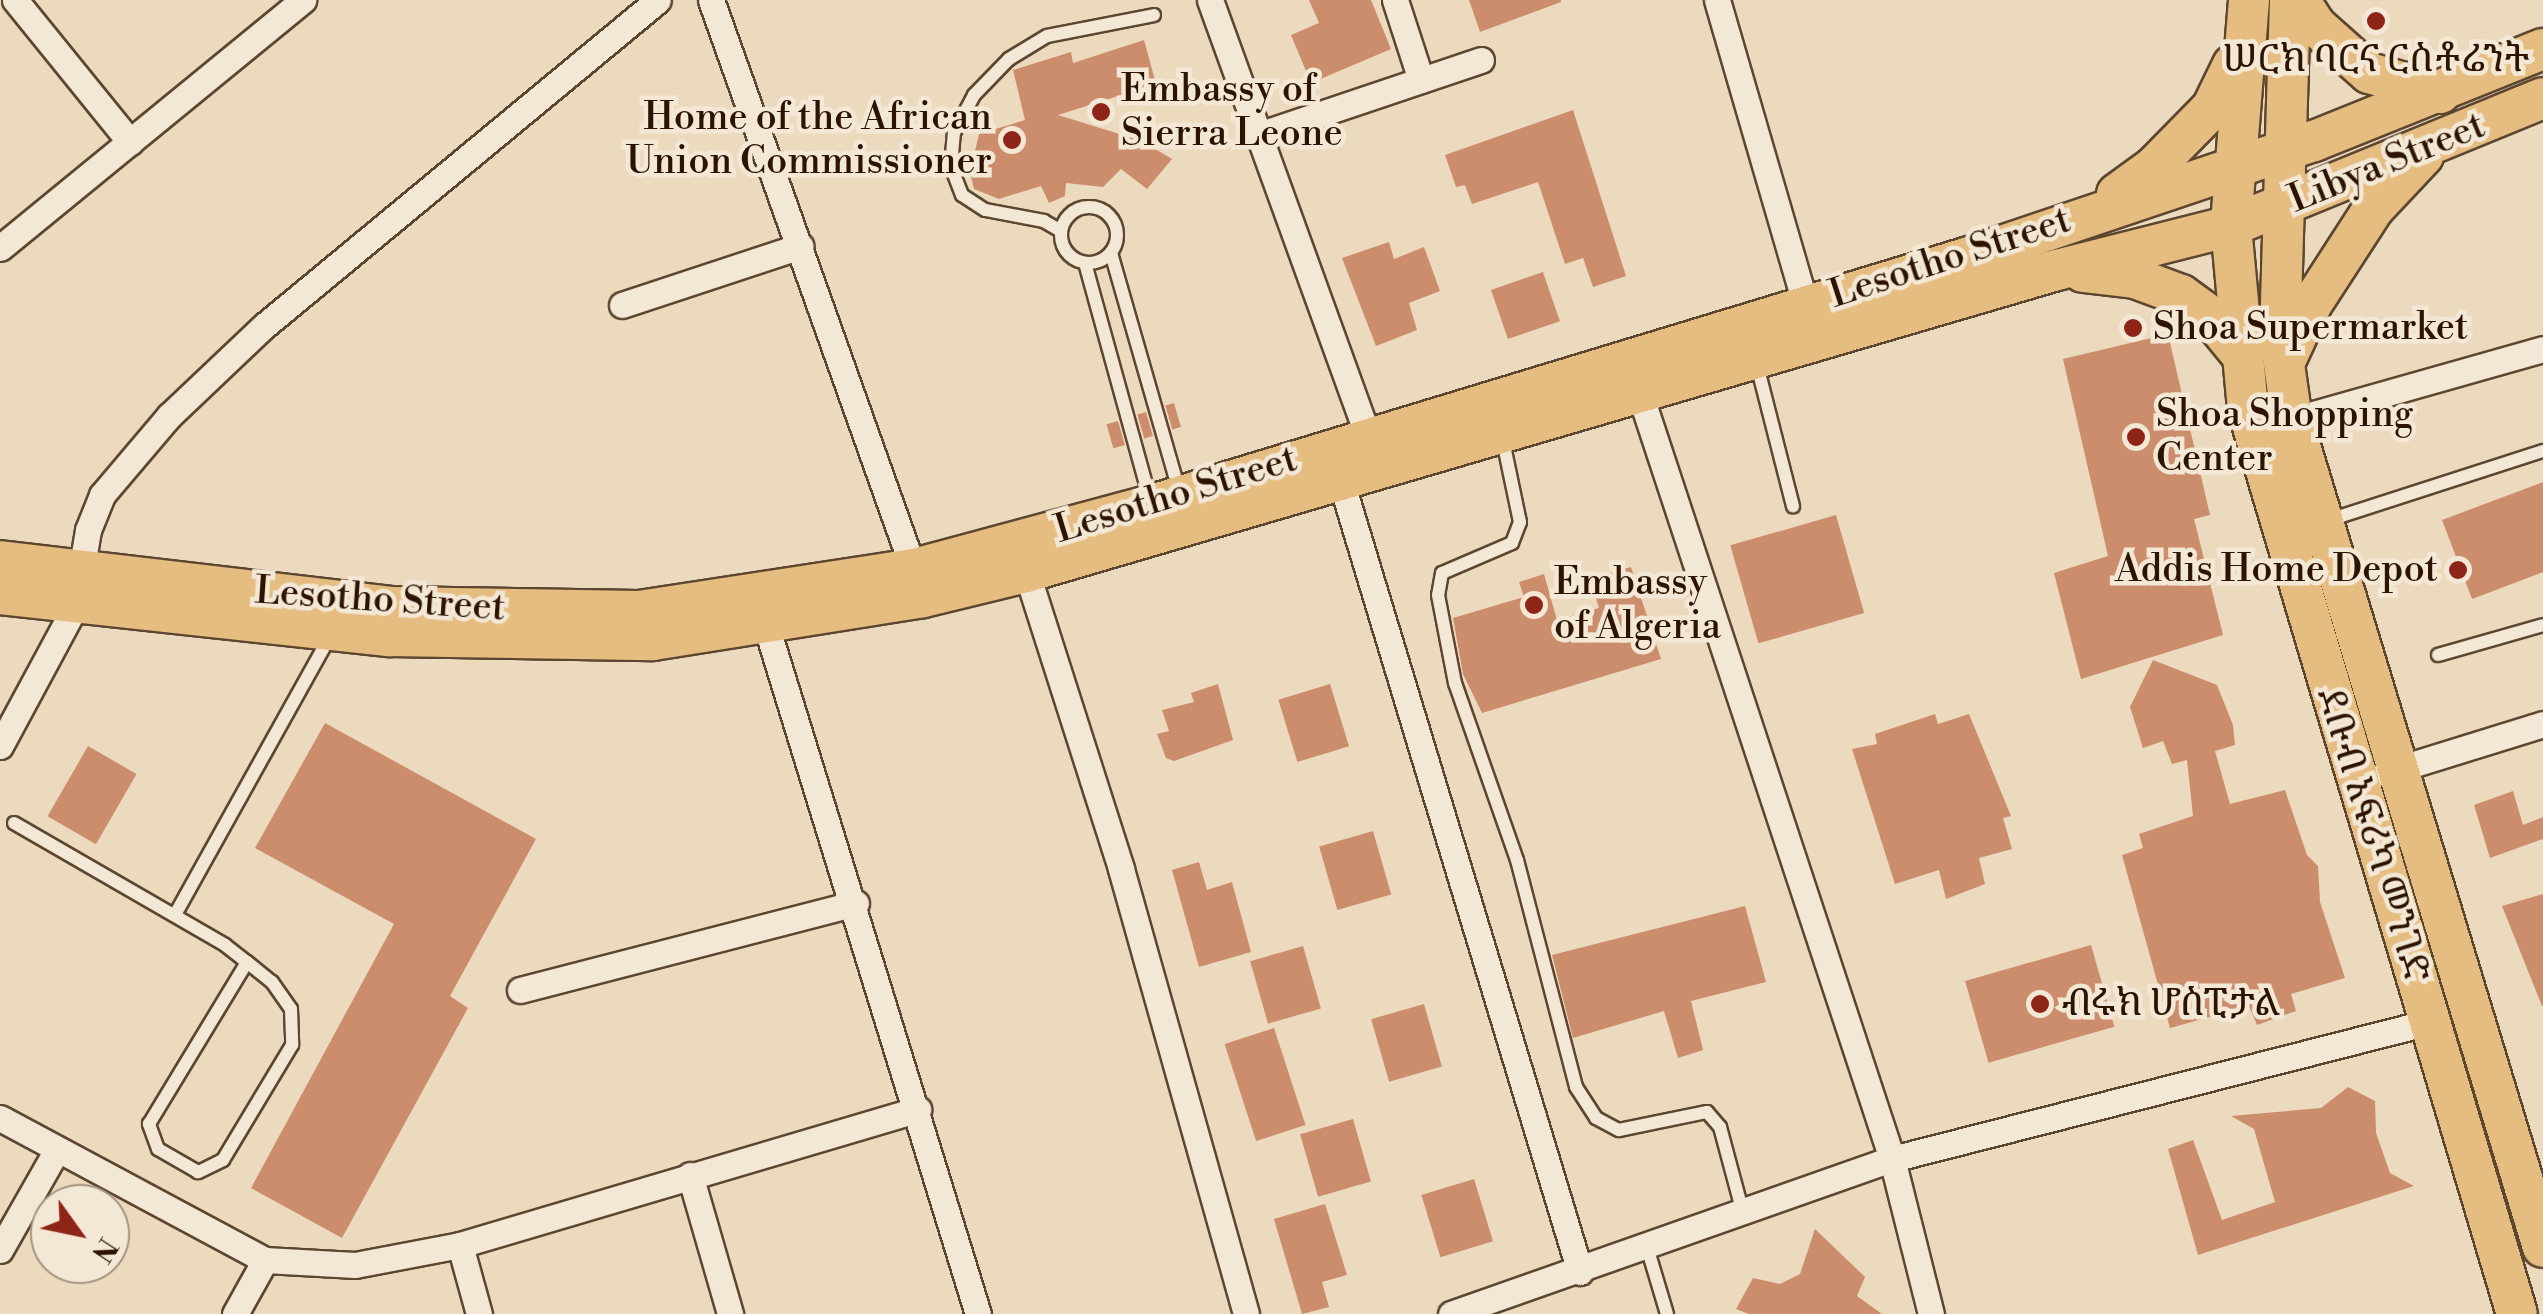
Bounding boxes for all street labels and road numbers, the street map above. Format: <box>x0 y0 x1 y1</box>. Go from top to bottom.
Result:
street label: Libya Street <box>2282 103 2492 223</box>
street label: Lesotho Street <box>1824 198 2076 318</box>
street label: Lesotho Street <box>1049 437 1303 553</box>
street label: Lesotho Street <box>253 569 507 631</box>
street label: ደቡብ አፍሪካ መንገድ <box>2306 682 2440 988</box>

